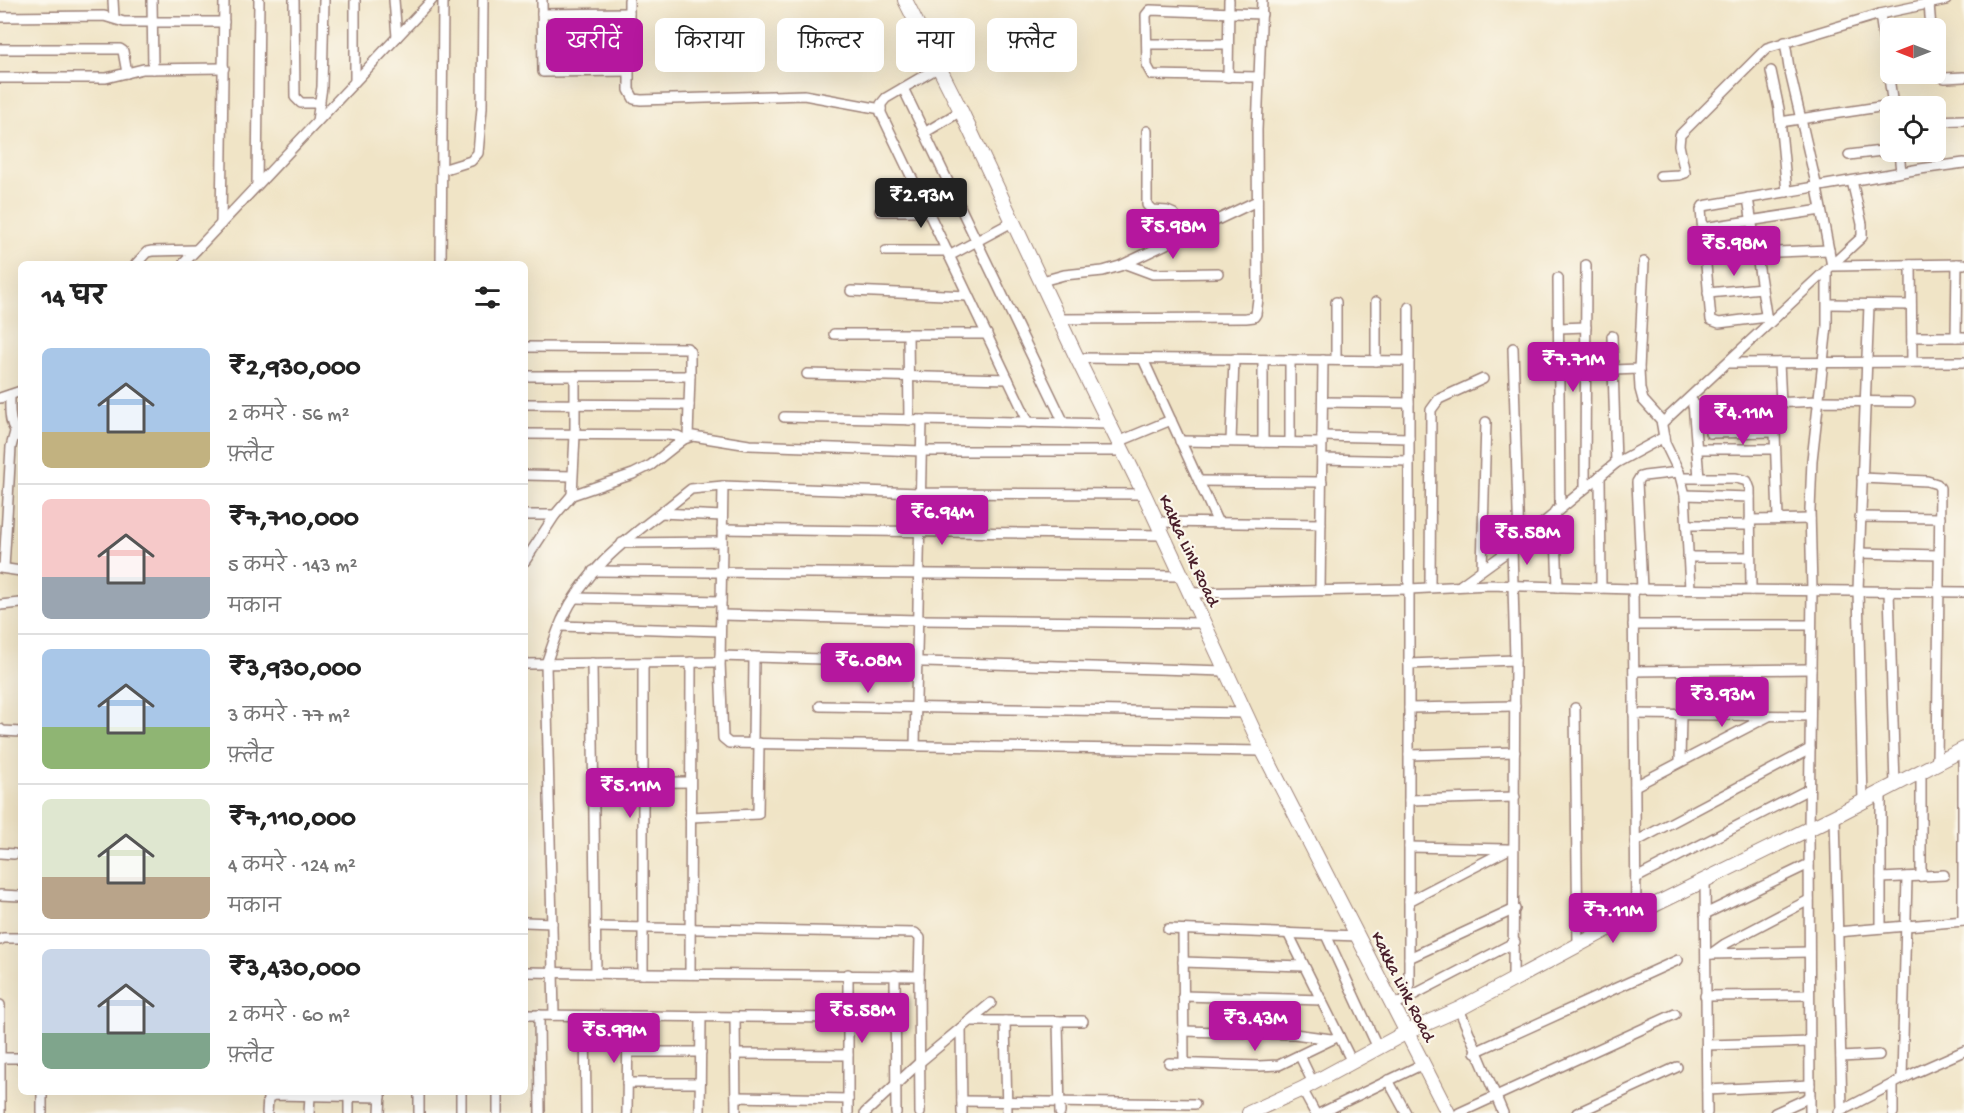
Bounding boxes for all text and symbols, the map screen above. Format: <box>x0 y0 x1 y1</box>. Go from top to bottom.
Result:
chip: खरीदें <box>546 18 643 72</box>
chip: किराया <box>655 18 765 72</box>
chip: फ़िल्टर <box>777 18 884 72</box>
chip: नया <box>896 18 975 72</box>
chip: फ़्लैट <box>987 18 1077 72</box>
north arrow <box>1880 18 1946 84</box>
map controls <box>1880 18 1946 162</box>
button: locate <box>1880 96 1946 162</box>
pin: ₹2.93M <box>872 178 970 229</box>
text: ₹2.93M <box>889 186 953 209</box>
pin: ₹5.98M <box>1124 209 1222 260</box>
text: ₹5.98M <box>1140 217 1206 240</box>
pin: ₹5.98M <box>1685 226 1783 277</box>
text: ₹5.98M <box>1701 234 1767 257</box>
icon: filters <box>471 281 504 314</box>
text: 14 घर <box>42 284 106 315</box>
pin: ₹7.71M <box>1524 342 1622 393</box>
text: ₹7.71M <box>1542 350 1604 373</box>
text: ₹2,930,000 <box>228 354 361 385</box>
icon: home <box>90 372 162 444</box>
pin: ₹4.11M <box>1694 395 1792 446</box>
text: ₹4.11M <box>1713 403 1773 426</box>
text: 2 कमरे · 56 m² <box>228 405 349 428</box>
text: फ़्लैट <box>228 446 274 469</box>
street label: Kakka Link Road <box>1153 492 1223 612</box>
pin: ₹6.94M <box>893 495 991 546</box>
text: ₹6.94M <box>910 503 974 526</box>
text: ₹7,710,000 <box>228 505 359 536</box>
pin: ₹5.58M <box>1478 515 1576 566</box>
icon: home <box>90 523 162 595</box>
text: ₹5.58M <box>1494 523 1560 546</box>
text: 5 कमरे · 143 m² <box>228 556 357 579</box>
text: मकान <box>228 597 281 620</box>
pin: ₹6.08M <box>819 643 917 694</box>
text: ₹6.08M <box>835 651 901 674</box>
text: ₹3,930,000 <box>228 655 361 686</box>
icon: home <box>90 673 162 745</box>
pin: ₹3.93M <box>1673 677 1771 728</box>
text: ₹3.93M <box>1690 685 1754 708</box>
text: 3 कमरे · 77 m² <box>228 706 350 729</box>
text: फ़्लैट <box>228 747 274 770</box>
pin: ₹5.11M <box>581 768 679 819</box>
text: ₹5.11M <box>600 776 660 799</box>
text: ₹7,110,000 <box>228 805 356 836</box>
icon: home <box>90 823 162 895</box>
text: 4 कमरे · 124 m² <box>228 856 356 879</box>
pin: ₹7.11M <box>1564 893 1662 944</box>
text: मकान <box>228 897 281 920</box>
text: ₹7.11M <box>1583 901 1643 924</box>
street label: Kakka Link Road <box>1365 929 1439 1047</box>
text: ₹3,430,000 <box>228 955 361 986</box>
icon: home <box>90 973 162 1045</box>
pin: ₹5.58M <box>813 993 911 1044</box>
text: ₹5.58M <box>829 1001 895 1024</box>
pin: ₹3.43M <box>1206 1001 1304 1052</box>
text: 2 कमरे · 60 m² <box>228 1006 350 1029</box>
text: ₹3.43M <box>1223 1009 1287 1032</box>
pin: ₹5.99M <box>565 1013 663 1064</box>
text: ₹5.99M <box>582 1021 646 1044</box>
text: फ़्लैट <box>228 1047 274 1070</box>

